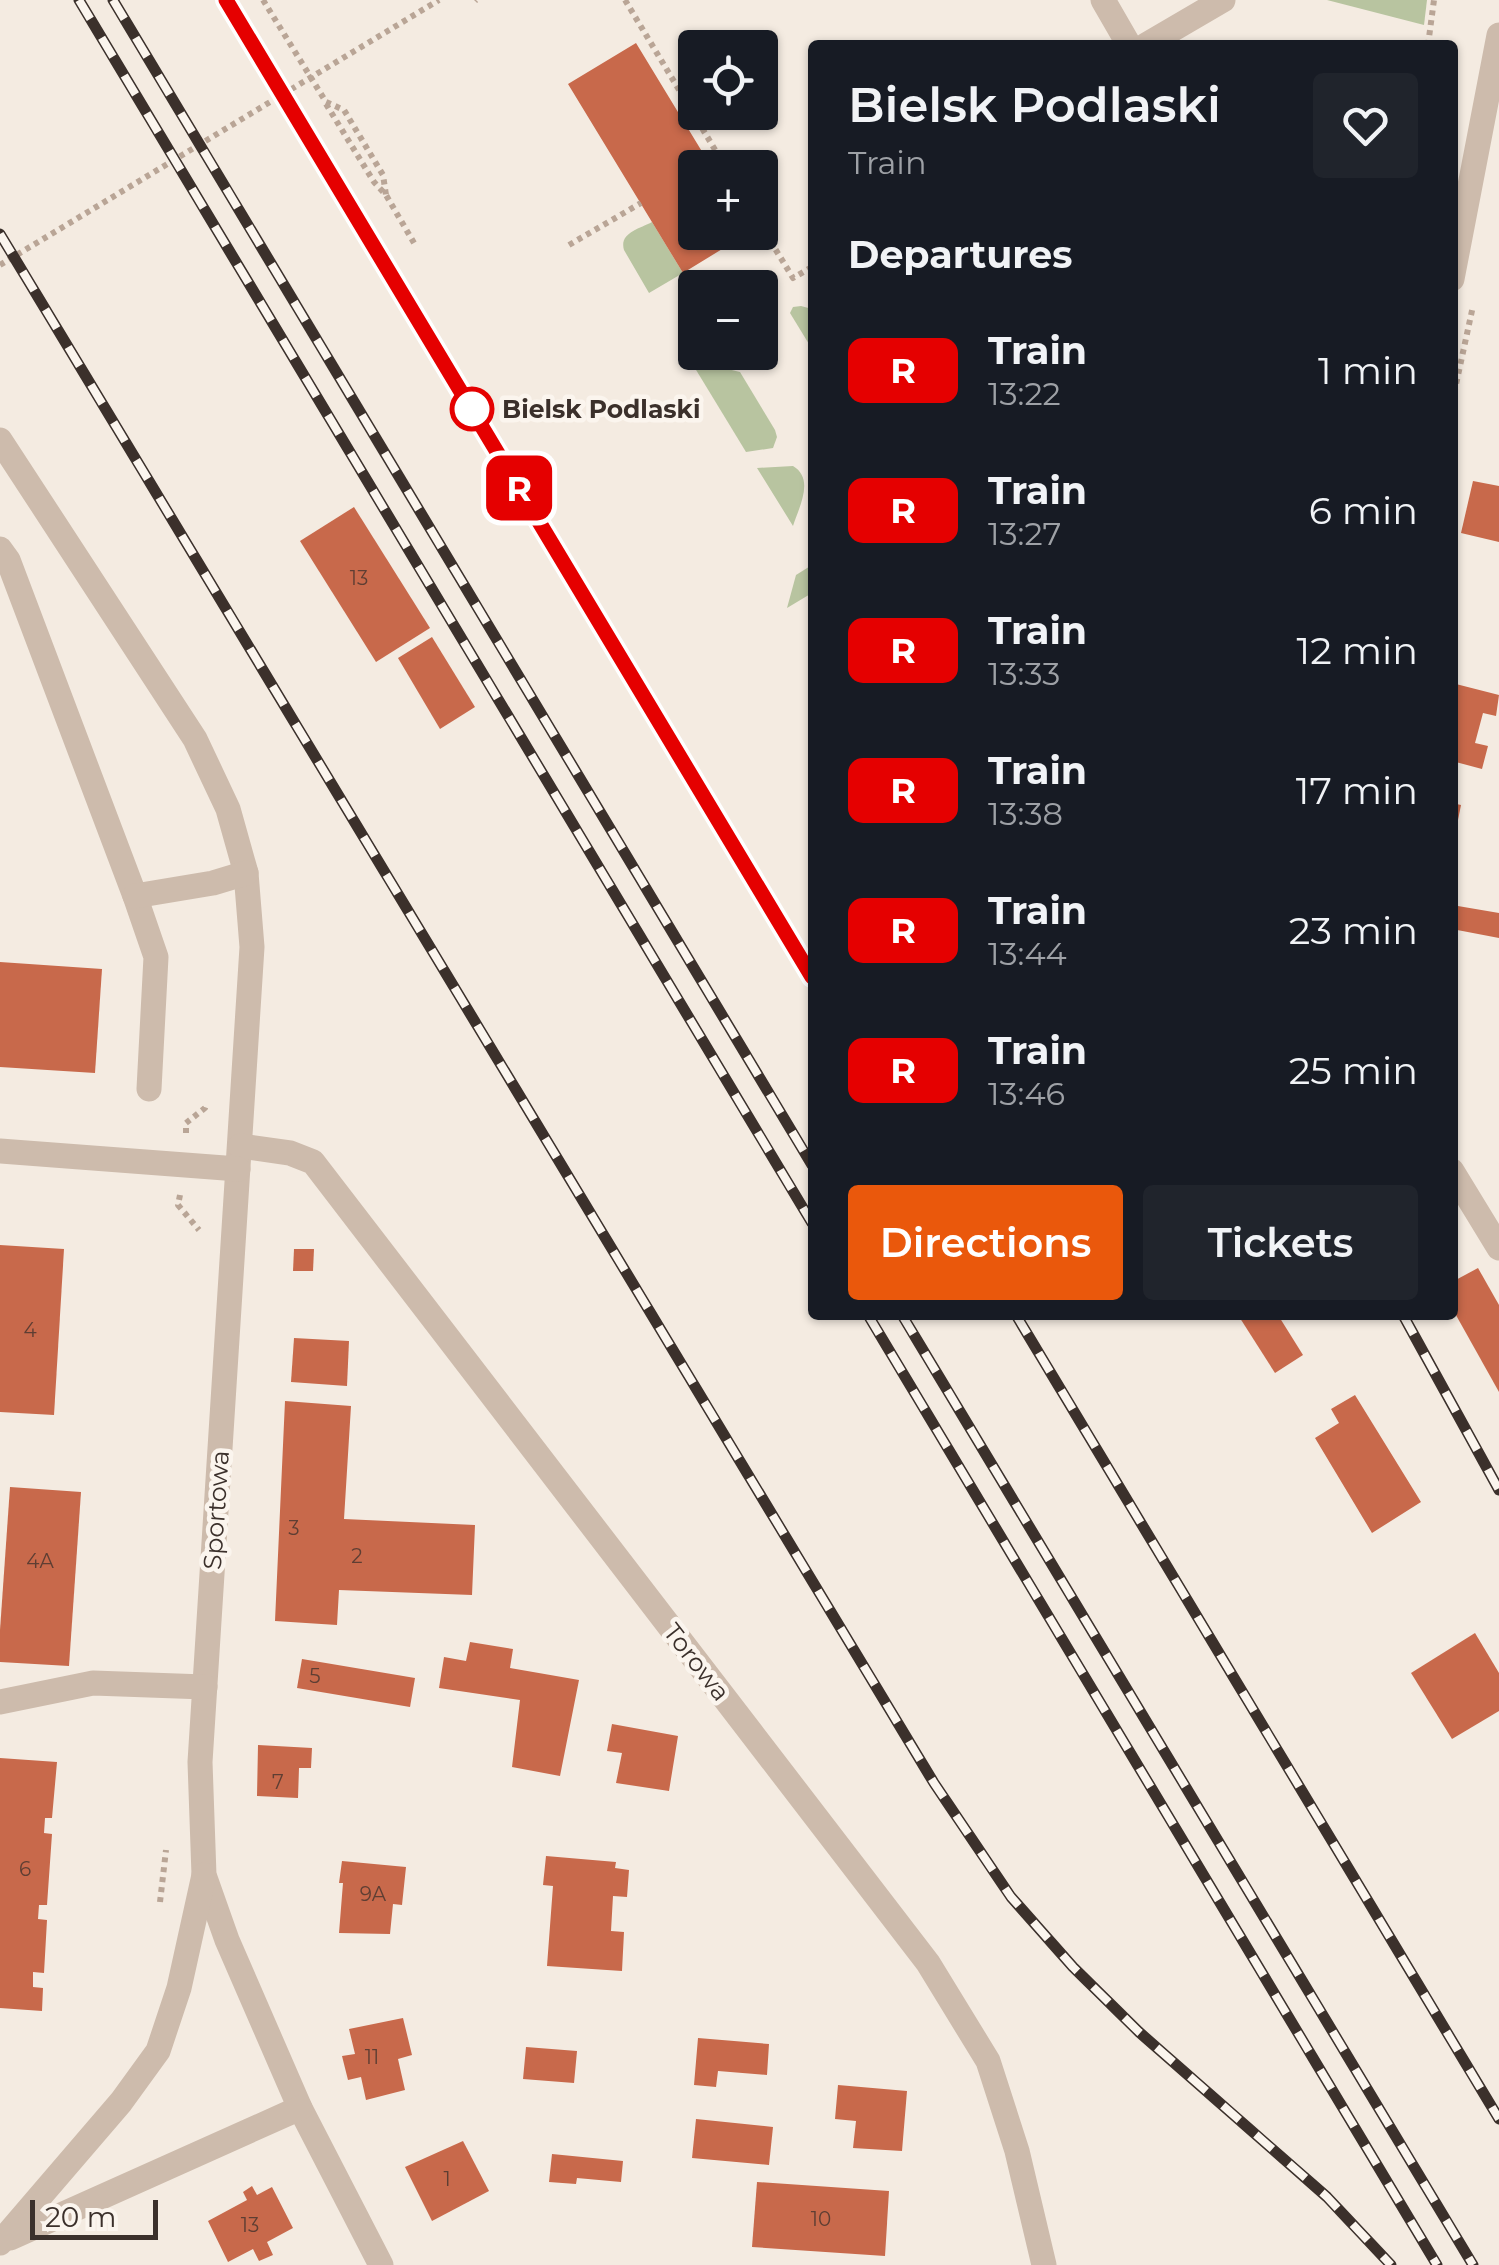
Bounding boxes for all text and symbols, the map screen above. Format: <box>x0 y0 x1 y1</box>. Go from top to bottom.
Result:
map controls <box>678 30 778 370</box>
button: locate <box>678 30 778 130</box>
button: heart <box>1313 73 1418 178</box>
text: Bielsk Podlaski <box>848 76 1221 134</box>
text: Train <box>848 143 927 182</box>
button: + <box>678 150 778 250</box>
text: Departures <box>848 231 1072 278</box>
button: − <box>678 270 778 370</box>
text: Train <box>988 327 1087 374</box>
text: 1 min <box>1318 347 1418 394</box>
text: R <box>890 349 916 392</box>
text: 13:22 <box>988 374 1061 413</box>
marker: Bielsk Podlaski <box>451 388 493 430</box>
place label: Bielsk Podlaski <box>502 394 701 424</box>
line badge: R <box>486 456 552 520</box>
text: R <box>506 467 532 510</box>
text: Train <box>988 467 1087 514</box>
text: 6 min <box>1309 487 1418 534</box>
text: R <box>890 489 916 532</box>
text: 13:27 <box>988 514 1061 553</box>
house number: 13 <box>350 566 368 590</box>
text: Train <box>988 607 1087 654</box>
text: 12 min <box>1297 627 1418 674</box>
text: R <box>890 629 916 672</box>
text: 13:33 <box>988 654 1060 693</box>
text: Train <box>988 747 1087 794</box>
text: 17 min <box>1296 767 1418 814</box>
text: R <box>890 769 916 812</box>
text: 13:38 <box>988 794 1063 833</box>
text: Train <box>988 887 1087 934</box>
text: 23 min <box>1289 907 1418 954</box>
text: R <box>890 909 916 952</box>
text: 13:44 <box>988 934 1067 973</box>
text: Train <box>988 1027 1087 1074</box>
text: 25 min <box>1289 1047 1418 1094</box>
text: R <box>890 1049 916 1092</box>
text: 13:46 <box>988 1074 1065 1113</box>
button: Directions <box>848 1185 1123 1300</box>
button: Tickets <box>1143 1185 1418 1300</box>
house number: 4 <box>23 1318 37 1342</box>
street label: Sportowa <box>197 1449 235 1571</box>
house number: 3 <box>288 1516 300 1540</box>
house number: 2 <box>351 1544 363 1568</box>
house number: 4A <box>26 1549 54 1573</box>
street label: Torowa <box>658 1617 736 1707</box>
house number: 5 <box>309 1664 321 1688</box>
house number: 7 <box>272 1770 284 1794</box>
house number: 6 <box>19 1857 31 1881</box>
house number: 9A <box>360 1882 387 1906</box>
house number: 11 <box>365 2045 379 2069</box>
house number: 1 <box>443 2167 451 2191</box>
scale bar <box>30 2195 158 2240</box>
text: 20 m <box>45 2200 116 2234</box>
house number: 10 <box>811 2207 831 2231</box>
house number: 13 <box>241 2213 259 2237</box>

